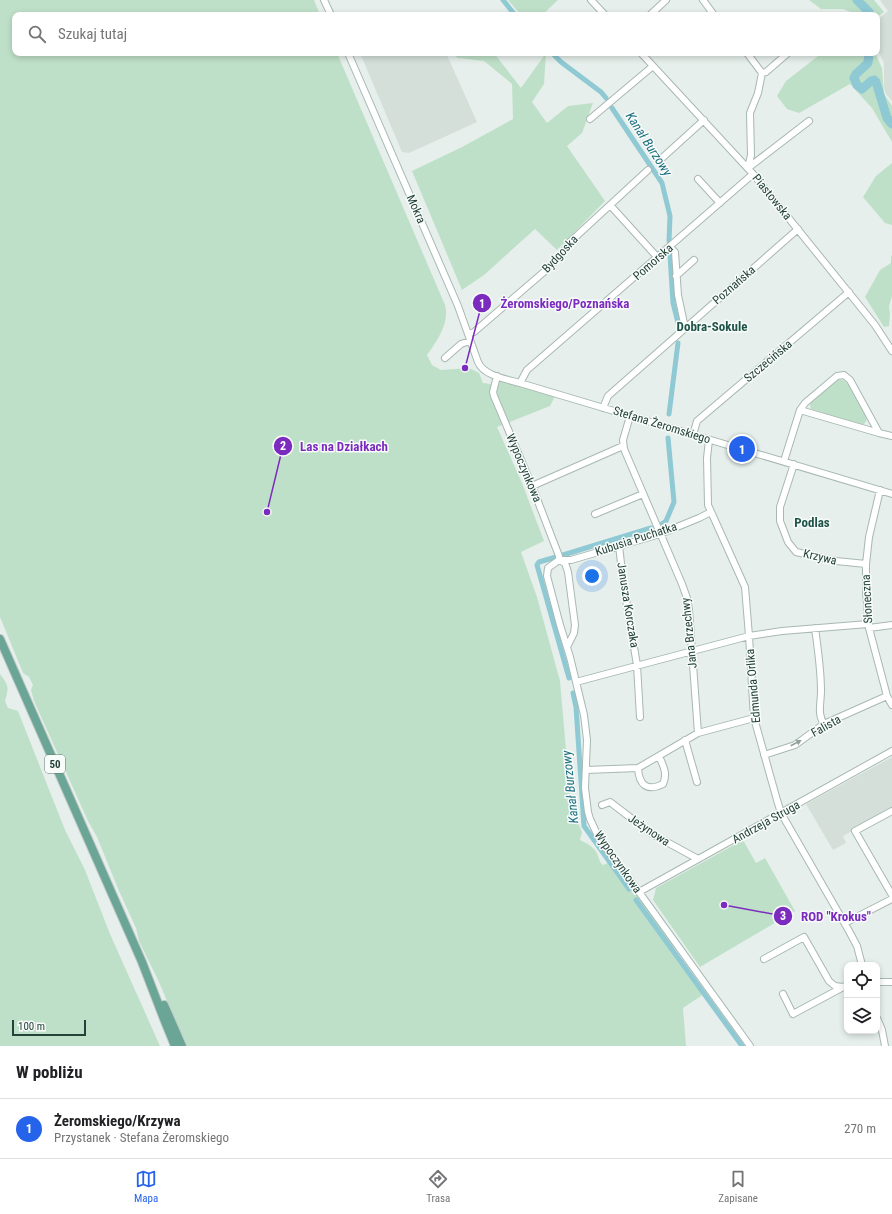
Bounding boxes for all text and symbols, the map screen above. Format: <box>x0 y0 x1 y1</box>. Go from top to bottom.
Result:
search box <box>12 12 880 56</box>
icon: search <box>26 23 48 45</box>
text: Szukaj tutaj <box>58 25 127 43</box>
water label: Kanał Burzowy <box>623 109 676 179</box>
street label: Piastowska <box>749 171 795 223</box>
street label: Mokra <box>404 193 429 226</box>
street label: Bydgoska <box>539 232 581 276</box>
street label: Pomorska <box>630 241 676 283</box>
street label: Poznańska <box>710 263 758 307</box>
callout: Żeromskiego/Poznańska <box>472 291 637 316</box>
text: Żeromskiego/Poznańska <box>501 296 629 311</box>
text: 1 <box>479 297 485 311</box>
district label: Dobra-Sokule <box>677 319 747 334</box>
street label: Szczecińska <box>741 337 795 385</box>
street label: Stefana Żeromskiego <box>612 403 713 446</box>
street label: Wypoczynkowa <box>503 432 545 504</box>
callout: Las na Działkach <box>273 434 396 459</box>
pin: 1 <box>729 434 755 464</box>
text: 2 <box>280 439 286 453</box>
text: Las na Działkach <box>300 439 388 454</box>
district label: Podlas <box>794 515 830 530</box>
street label: Kubusia Puchatka <box>593 519 679 559</box>
street label: Krzywa <box>802 546 838 568</box>
street label: Janusza Korczaka <box>614 561 642 649</box>
your location <box>582 566 602 586</box>
street label: Słoneczna <box>859 574 875 624</box>
street label: Jana Brzechwy <box>678 597 700 669</box>
street label: Edmunda Orlika <box>743 648 763 724</box>
street label: Falista <box>809 712 843 740</box>
one-way arrow <box>790 740 802 746</box>
water label: Kanał Burzowy <box>559 749 581 824</box>
road number: 50 <box>45 755 65 773</box>
street label: Andrzeja Struga <box>730 798 803 846</box>
street label: Jeżynowa <box>626 811 673 849</box>
street label: Wypoczynkowa <box>591 828 645 896</box>
callout: ROD "Krokus" <box>773 903 879 928</box>
text: 3 <box>780 909 786 923</box>
text: ROD "Krokus" <box>801 909 871 924</box>
map controls <box>844 962 880 1034</box>
button: locate <box>844 962 880 998</box>
button: layers <box>844 998 880 1034</box>
scale bar <box>12 1018 86 1037</box>
text: 100 m <box>18 1020 45 1033</box>
text: W pobliżu <box>16 1062 83 1082</box>
text: Żeromskiego/Krzywa <box>54 1112 181 1130</box>
text: 1 <box>26 1121 32 1136</box>
text: 270 m <box>844 1121 876 1136</box>
text: Przystanek · Stefana Żeromskiego <box>54 1130 229 1145</box>
tab: Mapa <box>134 1168 158 1205</box>
tab: Trasa <box>426 1168 450 1205</box>
tab: Zapisane <box>718 1168 758 1205</box>

